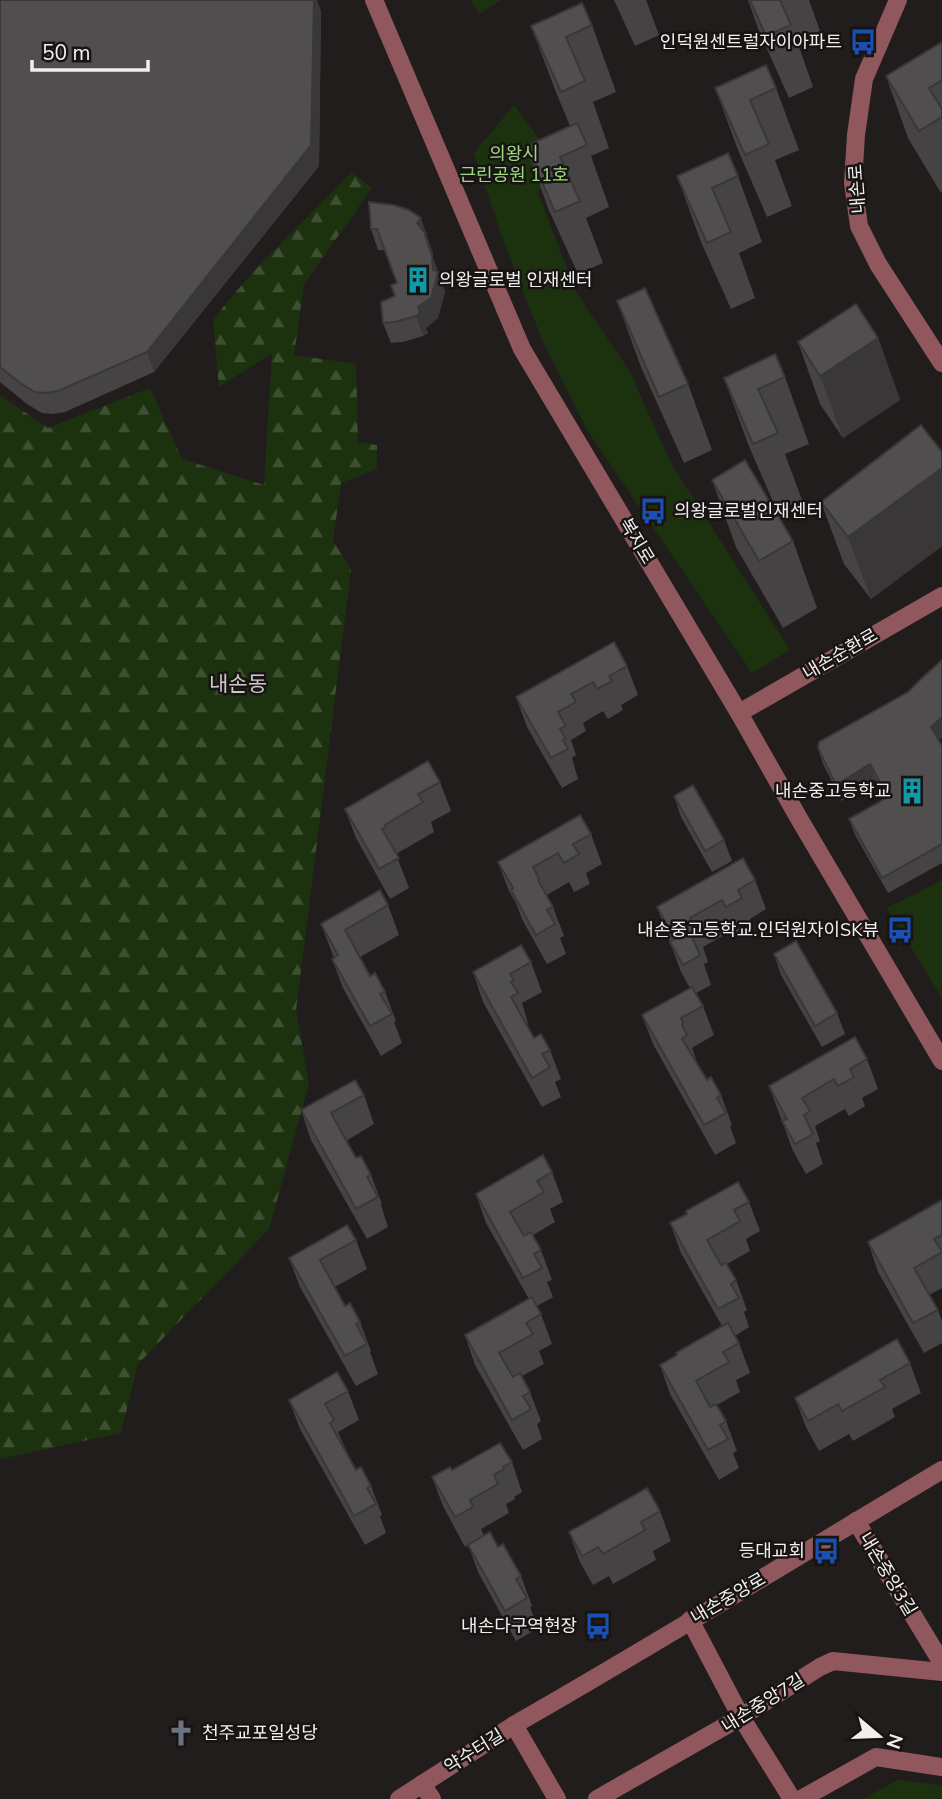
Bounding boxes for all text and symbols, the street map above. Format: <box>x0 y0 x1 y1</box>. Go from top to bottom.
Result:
bus stop icon: 인덕원센트럴자이아파트 <box>848 27 878 57</box>
scale bar <box>32 28 147 72</box>
place label: 인덕원센트럴자이아파트 <box>660 30 842 54</box>
text: 50 m <box>42 39 91 67</box>
park label: 의왕시 근린공원 11호 <box>459 142 569 187</box>
street label: 내손로 <box>843 163 871 215</box>
building icon: 의왕글로벌 인재센터 <box>403 265 433 295</box>
place label: 의왕글로벌 인재센터 <box>439 268 593 292</box>
bus stop icon: 의왕글로벌인재센터 <box>638 496 668 526</box>
place label: 의왕글로벌인재센터 <box>674 499 823 523</box>
street label: 복지로 <box>614 514 660 568</box>
street label: 내손순환로 <box>798 623 882 685</box>
district label: 내손동 <box>209 670 267 698</box>
building icon: 내손중고등학교 <box>897 776 927 806</box>
place label: 내손중고등학교 <box>775 779 891 803</box>
bus stop icon: 내손중고등학교.인덕원자이SK뷰 <box>885 915 915 945</box>
place label: 내손중고등학교.인덕원자이SK뷰 <box>637 918 879 942</box>
street label: 내손중앙3길 <box>854 1528 922 1620</box>
bus stop icon: 등대교회 <box>811 1536 841 1566</box>
place label: 등대교회 <box>739 1539 805 1563</box>
street label: 내손중앙로 <box>686 1567 770 1629</box>
bus stop icon: 내손다구역현장 <box>583 1611 613 1641</box>
place label: 내손다구역현장 <box>461 1614 577 1638</box>
street label: 내손중앙7길 <box>717 1668 809 1738</box>
north arrow <box>844 1701 914 1771</box>
church icon: 천주교포일성당 <box>166 1718 196 1748</box>
place label: 천주교포일성당 <box>202 1721 318 1745</box>
street label: 약수터길 <box>440 1723 508 1779</box>
text: N <box>880 1730 909 1752</box>

